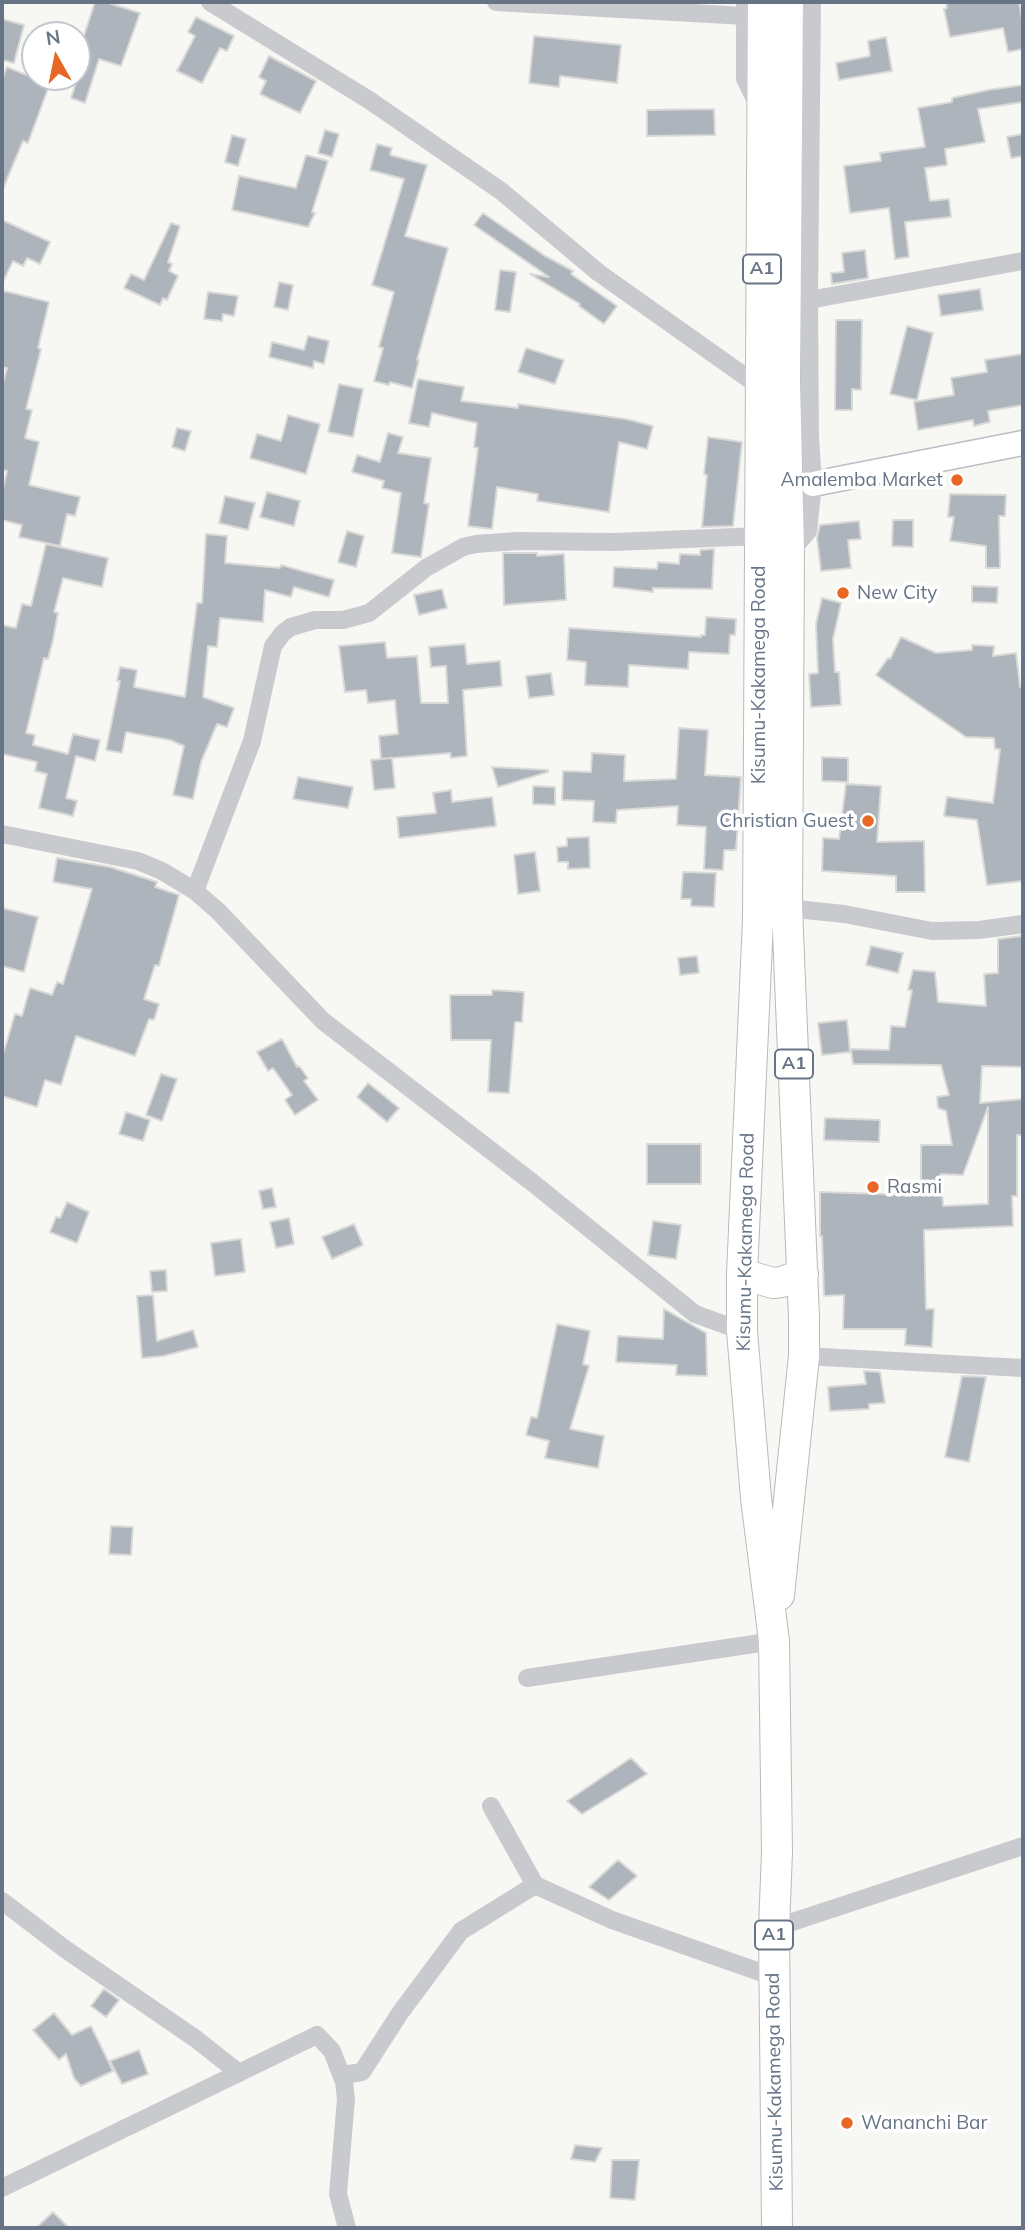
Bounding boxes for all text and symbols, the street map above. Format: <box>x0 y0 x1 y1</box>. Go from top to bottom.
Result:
north arrow <box>21 21 91 91</box>
text: N <box>44 24 62 50</box>
road number: A1 <box>743 255 781 284</box>
place label: Amalemba Market <box>781 469 943 491</box>
marker: Amalemba Market <box>949 472 965 488</box>
street label: Kisumu-Kakamega Road <box>748 566 770 784</box>
place label: New City <box>857 582 937 604</box>
marker: New City <box>835 585 851 601</box>
place label: Christian Guest <box>719 810 854 832</box>
marker: Christian Guest <box>860 813 876 829</box>
road number: A1 <box>775 1050 813 1078</box>
street label: Kisumu-Kakamega Road <box>733 1132 759 1352</box>
place label: Rasmi <box>887 1176 942 1198</box>
marker: Rasmi <box>865 1179 881 1195</box>
road number: A1 <box>755 1921 793 1950</box>
street label: Kisumu-Kakamega Road <box>762 1972 788 2192</box>
place label: Wananchi Bar <box>861 2112 987 2134</box>
marker: Wananchi Bar <box>839 2115 855 2131</box>

